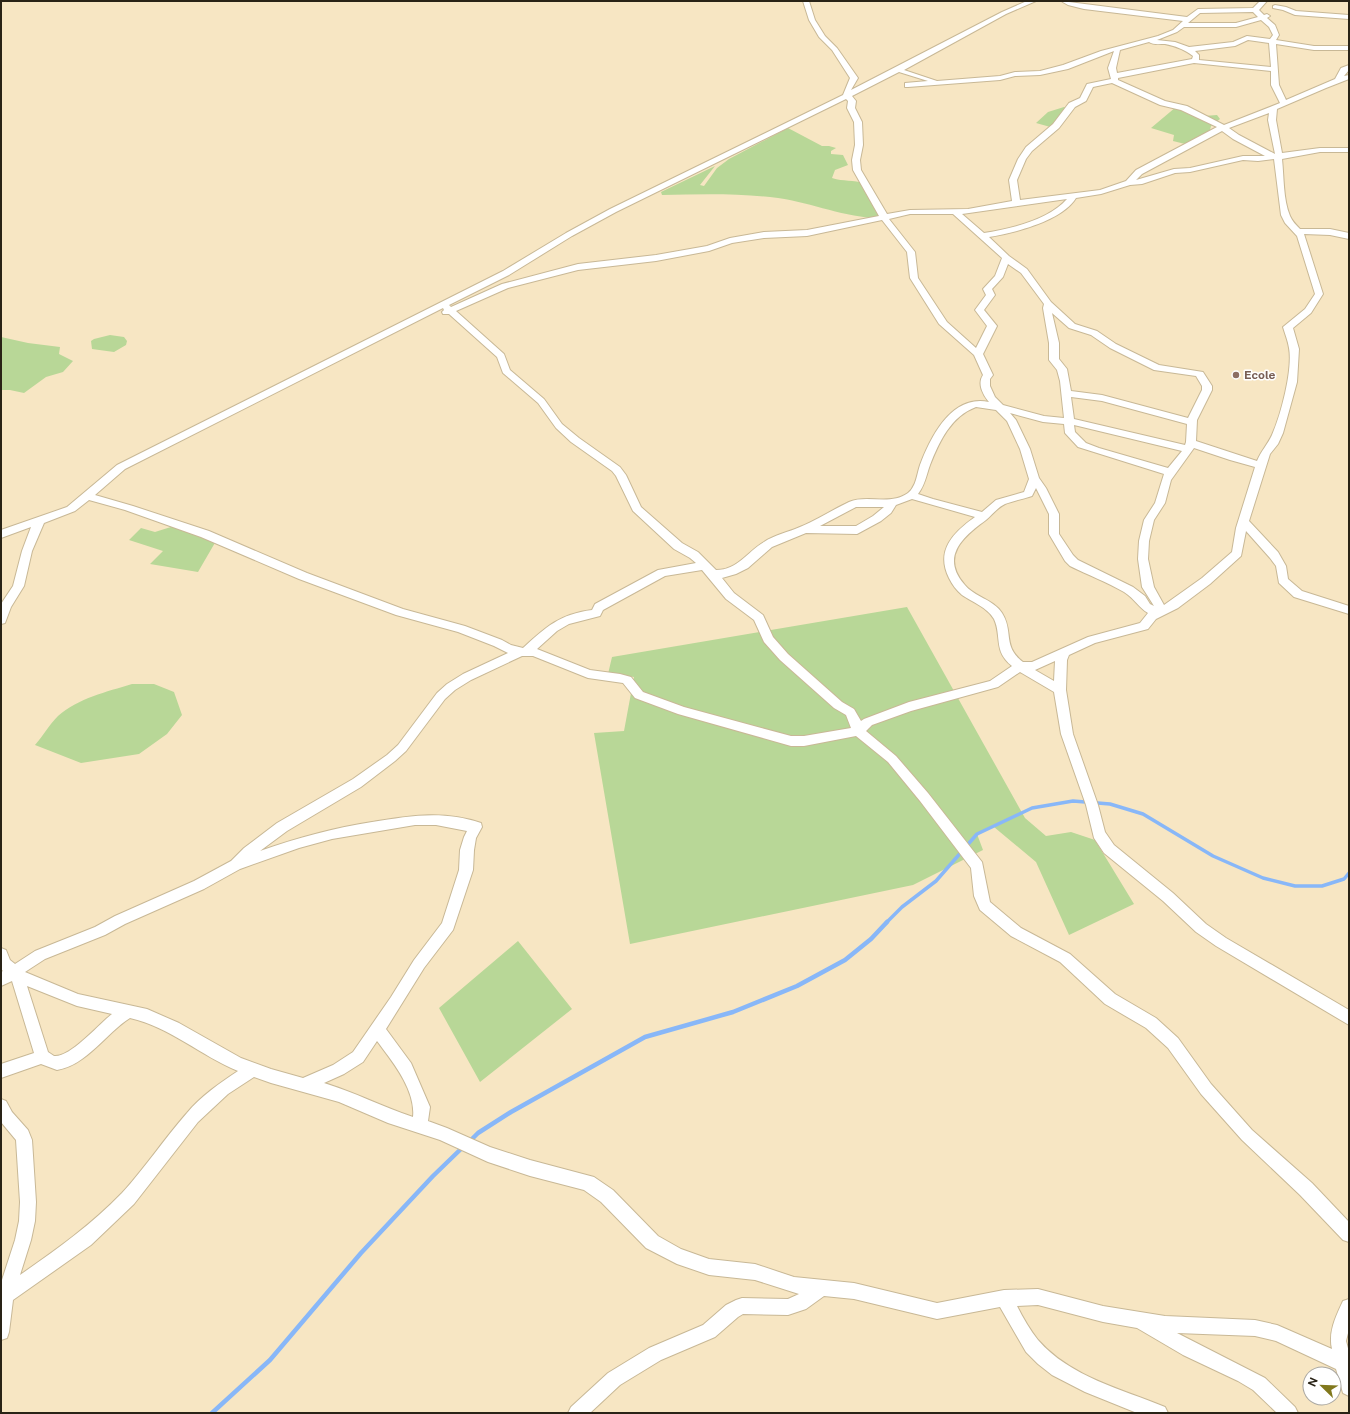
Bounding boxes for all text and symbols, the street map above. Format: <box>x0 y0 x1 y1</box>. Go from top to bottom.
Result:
place label: Ecole <box>1244 368 1276 382</box>
marker: Ecole <box>1231 370 1241 380</box>
north arrow <box>1302 1366 1342 1406</box>
text: N <box>1306 1376 1320 1388</box>

